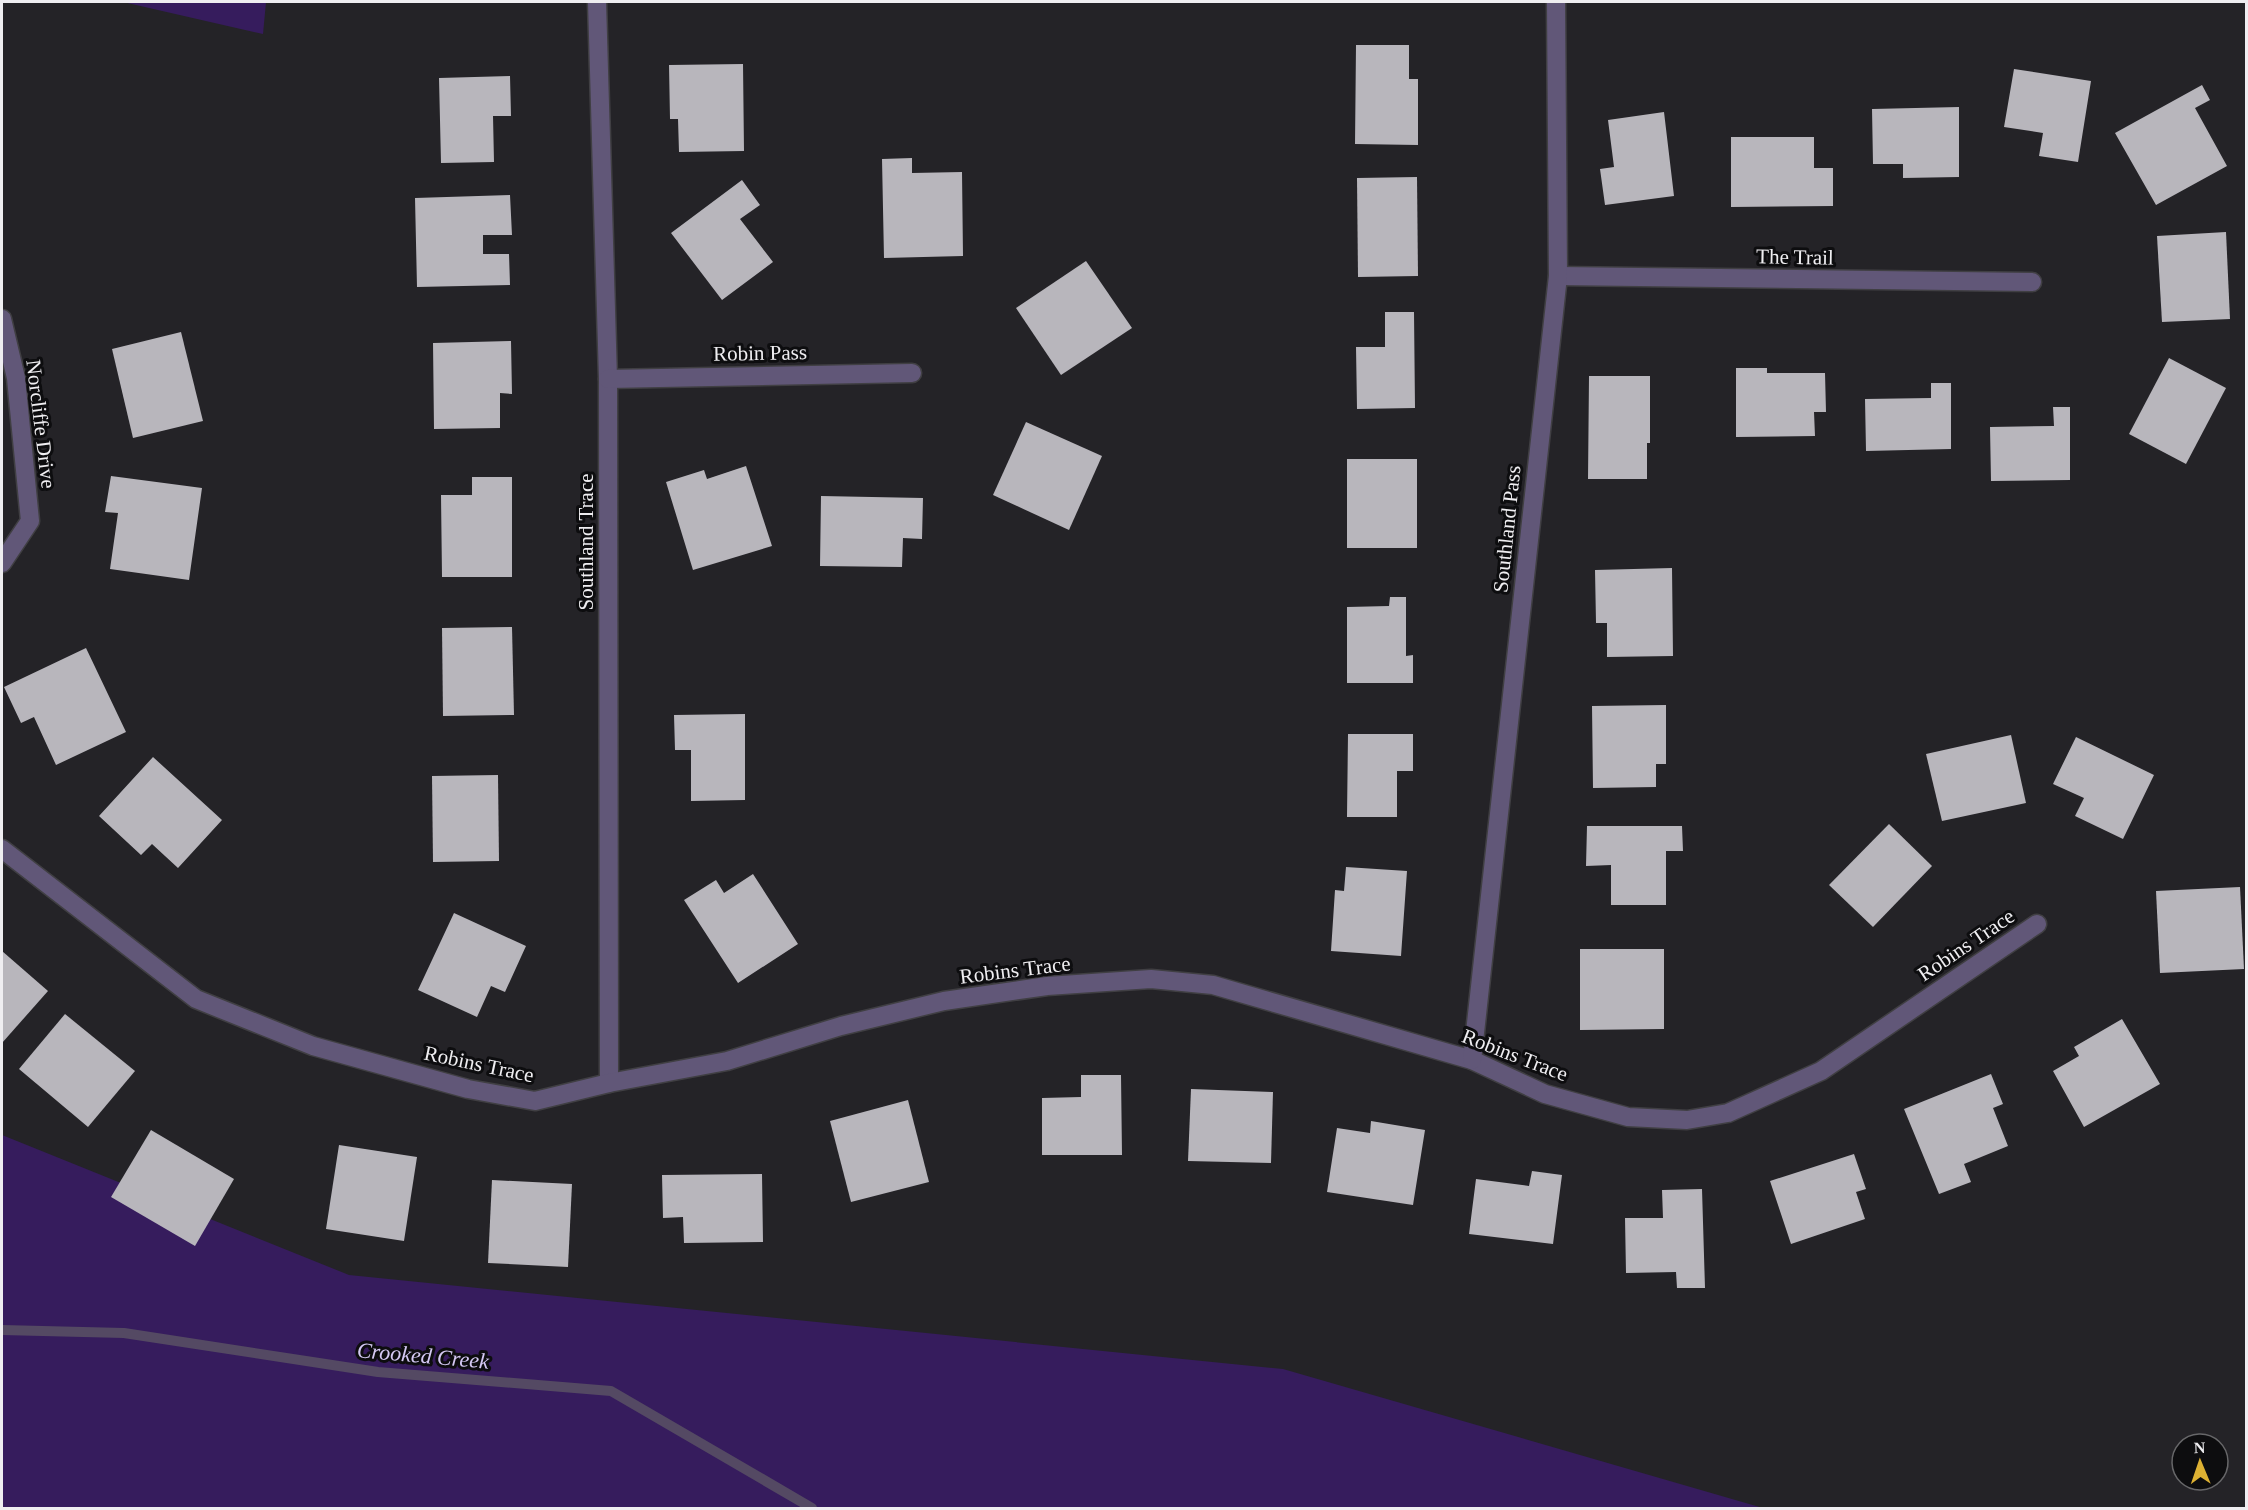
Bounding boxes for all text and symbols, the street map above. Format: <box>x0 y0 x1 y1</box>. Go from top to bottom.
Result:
street label: The Trail <box>1756 244 1834 270</box>
street label: Robin Pass <box>713 340 807 366</box>
street label: Norcliffe Drive <box>21 358 61 490</box>
street label: Southland Pass <box>1488 464 1526 594</box>
street label: Southland Trace <box>574 473 598 611</box>
street label: Robins Trace <box>1913 904 2019 986</box>
street label: Robins Trace <box>958 951 1072 989</box>
street label: Robins Trace <box>1459 1024 1571 1086</box>
street label: Robins Trace <box>422 1041 536 1087</box>
water label: Crooked Creek <box>356 1337 491 1374</box>
north arrow <box>2170 1432 2230 1492</box>
text: N <box>2193 1439 2206 1456</box>

